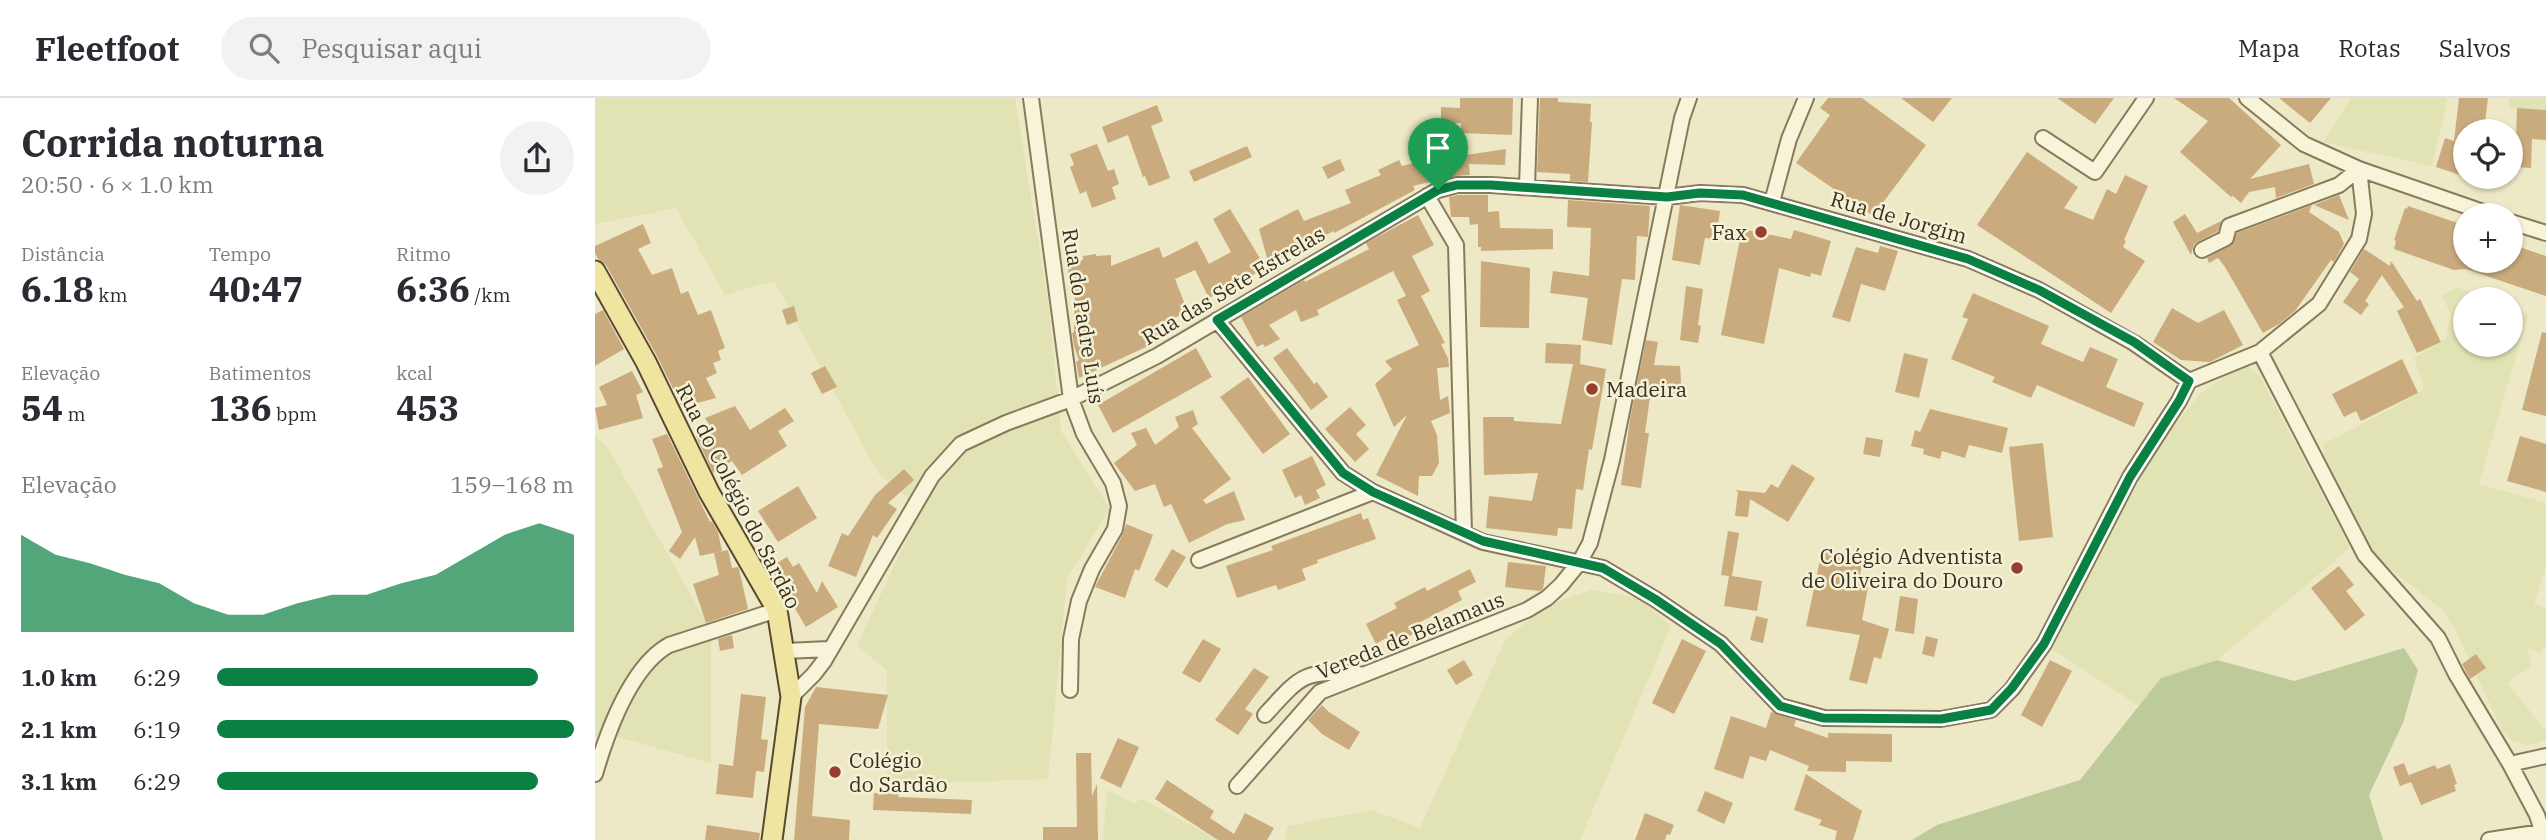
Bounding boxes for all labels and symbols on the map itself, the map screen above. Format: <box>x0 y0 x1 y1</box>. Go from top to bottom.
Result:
pin <box>1408 118 1468 190</box>
street label: Rua de Jorgim <box>1827 184 1971 250</box>
place label: Fax <box>1711 218 1747 246</box>
street label: Rua das Sete Estrelas <box>1136 219 1330 351</box>
marker: Fax <box>1753 224 1769 240</box>
street label: Rua do Padre Luís <box>1056 226 1112 406</box>
place label: Madeira <box>1606 375 1687 403</box>
street label: Rua do Colégio do Sardão <box>670 379 808 613</box>
marker: Madeira <box>1584 381 1600 397</box>
place label: Colégio Adventista de Oliveira do Douro <box>1801 542 2003 594</box>
marker: Colégio Adventista de Oliveira do Douro <box>2009 560 2025 576</box>
street label: Vereda de Belamaus <box>1312 584 1508 686</box>
place label: Colégio do Sardão <box>849 746 948 798</box>
marker: Colégio do Sardão <box>827 764 843 780</box>

